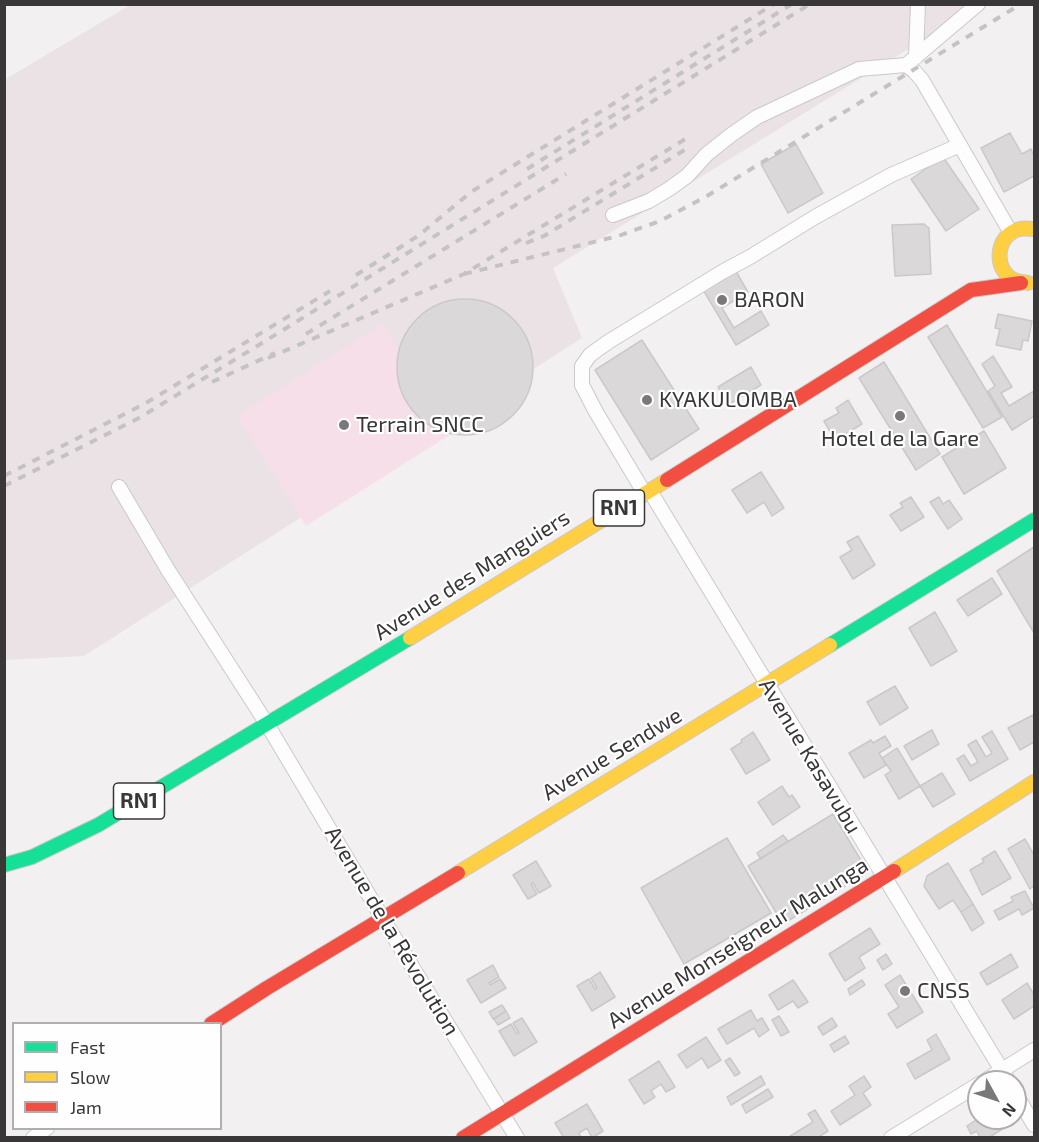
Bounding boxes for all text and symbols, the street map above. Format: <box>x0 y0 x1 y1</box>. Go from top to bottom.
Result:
place label: BARON <box>734 287 805 313</box>
marker: BARON <box>715 293 729 307</box>
place label: KYAKULOMBA <box>659 387 797 413</box>
marker: KYAKULOMBA <box>640 393 654 407</box>
marker: Hotel de la Gare <box>893 409 907 423</box>
place label: Terrain SNCC <box>356 412 484 438</box>
marker: Terrain SNCC <box>337 418 351 432</box>
place label: Hotel de la Gare <box>821 426 979 452</box>
road number: RN1 <box>594 490 644 526</box>
street label: Avenue des Manguiers <box>369 504 575 646</box>
street label: Avenue Kasavubu <box>753 674 867 838</box>
street label: Avenue Sendwe <box>537 702 687 806</box>
road number: RN1 <box>114 783 164 819</box>
street label: Avenue de la Révolution <box>319 822 465 1040</box>
street label: Avenue Monseigneur Malunga <box>603 852 873 1034</box>
place label: CNSS <box>917 978 970 1004</box>
marker: CNSS <box>898 984 912 998</box>
legend <box>12 1022 222 1130</box>
text: Fast <box>70 1036 105 1058</box>
text: Slow <box>70 1066 110 1088</box>
north arrow <box>967 1070 1027 1130</box>
text: Jam <box>70 1096 102 1118</box>
text: N <box>999 1100 1021 1121</box>

